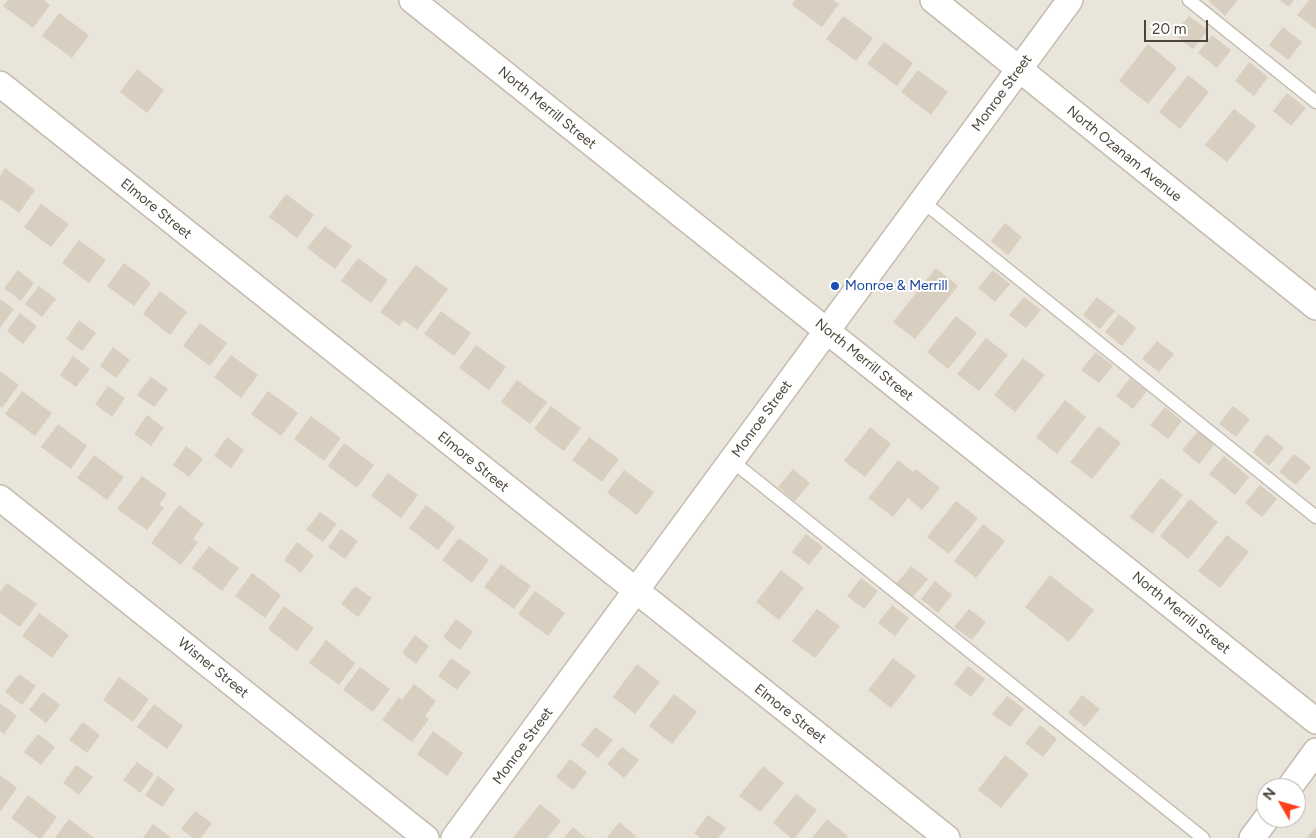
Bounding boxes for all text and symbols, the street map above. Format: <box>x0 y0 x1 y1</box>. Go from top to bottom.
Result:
scale bar <box>1146 10 1210 42</box>
text: 20 m <box>1152 20 1186 38</box>
street label: Monroe Street <box>968 51 1036 135</box>
street label: North Merrill Street <box>495 63 599 153</box>
street label: North Ozanam Avenue <box>1063 103 1185 205</box>
street label: Elmore Street <box>117 175 195 243</box>
place label: Monroe & Merrill <box>845 278 948 294</box>
marker: Monroe & Merrill <box>829 280 841 292</box>
street label: North Merrill Street <box>812 315 916 405</box>
street label: Monroe Street <box>728 377 796 461</box>
street label: Elmore Street <box>434 428 512 496</box>
street label: North Merrill Street <box>1129 568 1233 658</box>
street label: Wisner Street <box>174 634 252 702</box>
street label: Elmore Street <box>751 681 829 747</box>
street label: Monroe Street <box>489 704 557 788</box>
north arrow <box>1256 778 1306 828</box>
text: N <box>1260 785 1280 804</box>

